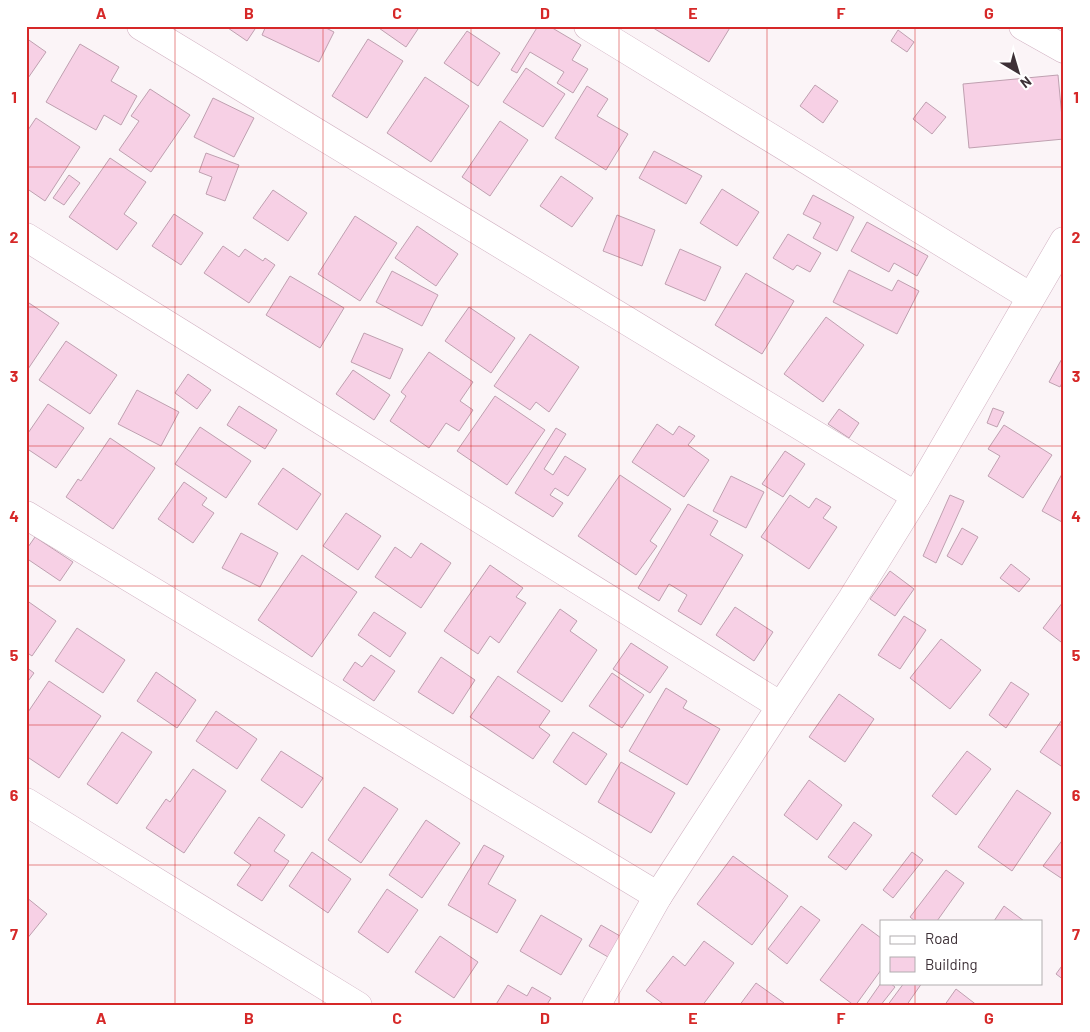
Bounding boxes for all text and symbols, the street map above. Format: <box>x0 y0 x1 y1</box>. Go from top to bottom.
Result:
text: A <box>96 3 107 22</box>
text: B <box>244 3 254 22</box>
text: C <box>392 3 402 22</box>
text: D <box>540 3 550 22</box>
text: E <box>688 3 698 22</box>
text: F <box>837 3 846 22</box>
text: G <box>984 3 994 22</box>
north arrow <box>992 48 1042 98</box>
text: N <box>1017 73 1035 92</box>
text: 1 <box>11 87 17 106</box>
text: 1 <box>1073 87 1079 106</box>
text: 2 <box>10 227 19 246</box>
text: 2 <box>1072 227 1081 246</box>
text: 3 <box>10 366 18 385</box>
text: 3 <box>1072 366 1080 385</box>
text: 4 <box>9 506 19 525</box>
text: 4 <box>1071 506 1081 525</box>
text: 5 <box>10 645 19 664</box>
text: 5 <box>1072 645 1081 664</box>
text: 6 <box>10 785 19 804</box>
text: 6 <box>1072 785 1081 804</box>
legend <box>880 920 1042 984</box>
text: 7 <box>10 924 18 943</box>
text: 7 <box>1072 924 1080 943</box>
text: Road <box>925 929 958 947</box>
text: Building <box>925 955 978 973</box>
text: A <box>96 1008 107 1027</box>
text: B <box>244 1008 254 1027</box>
text: C <box>392 1008 402 1027</box>
text: D <box>540 1008 550 1027</box>
text: E <box>688 1008 698 1027</box>
text: F <box>837 1008 846 1027</box>
text: G <box>984 1008 994 1027</box>

